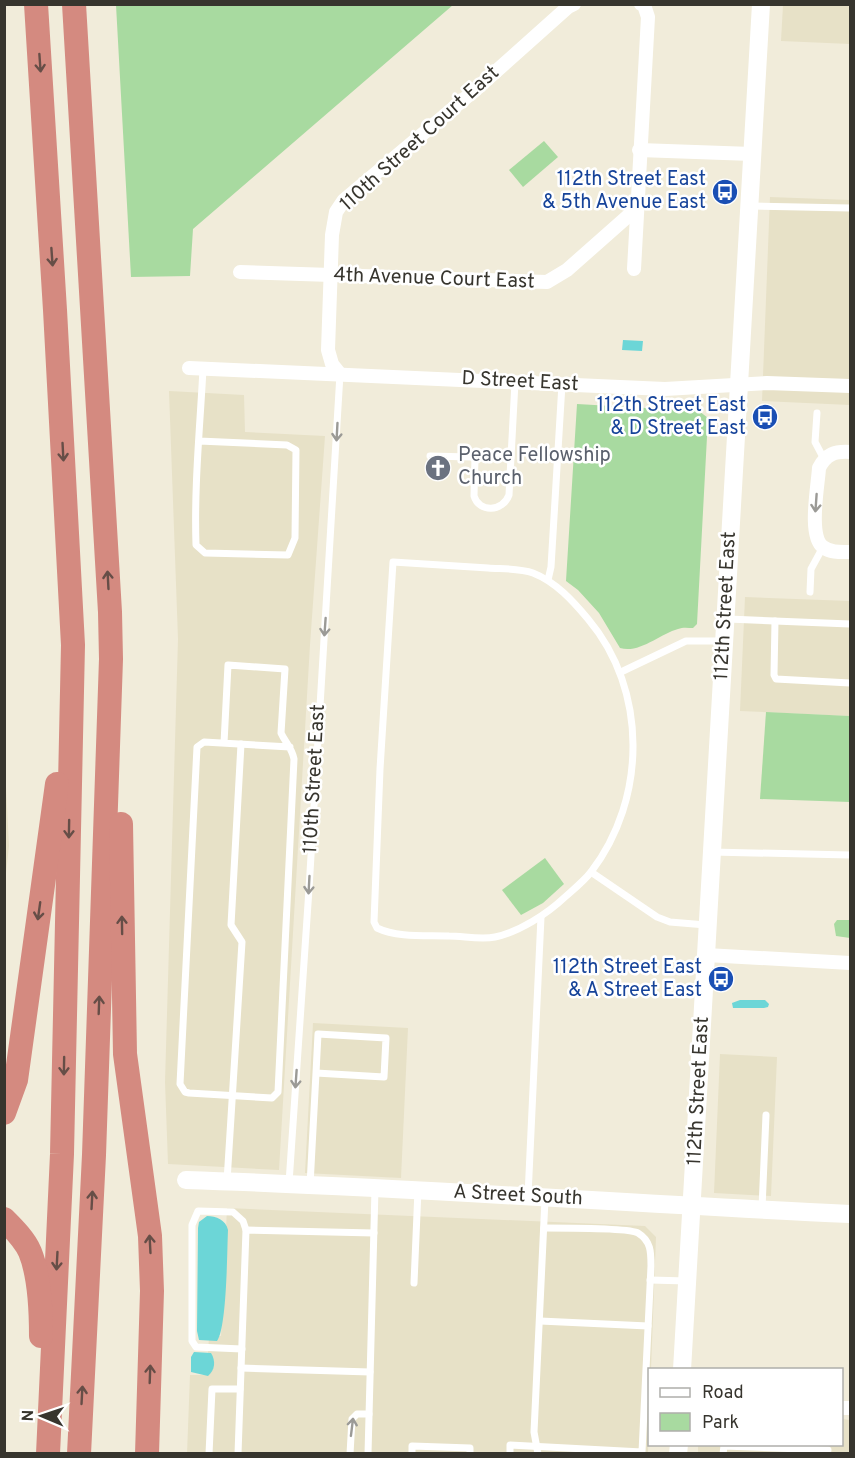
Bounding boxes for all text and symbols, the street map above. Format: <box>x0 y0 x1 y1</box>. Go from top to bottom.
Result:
one-way arrow <box>34 52 45 72</box>
street label: 110th Street Court East <box>335 61 505 217</box>
place label: 112th Street East & 5th Avenue East <box>542 167 706 216</box>
bus stop icon: 112th Street East & 5th Avenue East <box>710 177 740 207</box>
one-way arrow <box>47 247 58 267</box>
street label: 4th Avenue Court East <box>333 262 535 296</box>
street label: D Street East <box>461 366 579 398</box>
place label: 112th Street East & D Street East <box>597 393 746 442</box>
bus stop icon: 112th Street East & D Street East <box>750 402 780 432</box>
one-way arrow <box>331 422 342 442</box>
one-way arrow <box>58 442 69 462</box>
place label: Peace Fellowship Church <box>458 443 611 492</box>
church icon: Peace Fellowship Church <box>423 453 453 483</box>
one-way arrow <box>810 493 821 513</box>
street label: 112th Street East <box>709 531 743 681</box>
one-way arrow <box>102 570 113 590</box>
one-way arrow <box>319 617 330 636</box>
street label: 110th Street East <box>298 704 332 854</box>
one-way arrow <box>63 819 75 839</box>
one-way arrow <box>304 874 315 894</box>
one-way arrow <box>34 901 45 921</box>
one-way arrow <box>116 916 128 936</box>
place label: 112th Street East & A Street East <box>553 955 702 1004</box>
bus stop icon: 112th Street East & A Street East <box>706 964 736 994</box>
one-way arrow <box>94 996 105 1016</box>
street label: 112th Street East <box>682 1016 716 1166</box>
one-way arrow <box>58 1056 70 1076</box>
one-way arrow <box>291 1069 302 1089</box>
street label: A Street South <box>453 1180 583 1212</box>
one-way arrow <box>86 1191 97 1211</box>
one-way arrow <box>145 1235 156 1255</box>
one-way arrow <box>52 1251 63 1271</box>
one-way arrow <box>144 1365 155 1385</box>
legend <box>648 1368 843 1446</box>
text: Road <box>702 1382 744 1405</box>
north arrow <box>12 1386 72 1446</box>
one-way arrow <box>77 1386 88 1406</box>
text: N <box>19 1409 39 1422</box>
text: Park <box>702 1412 739 1435</box>
one-way arrow <box>347 1417 358 1437</box>

